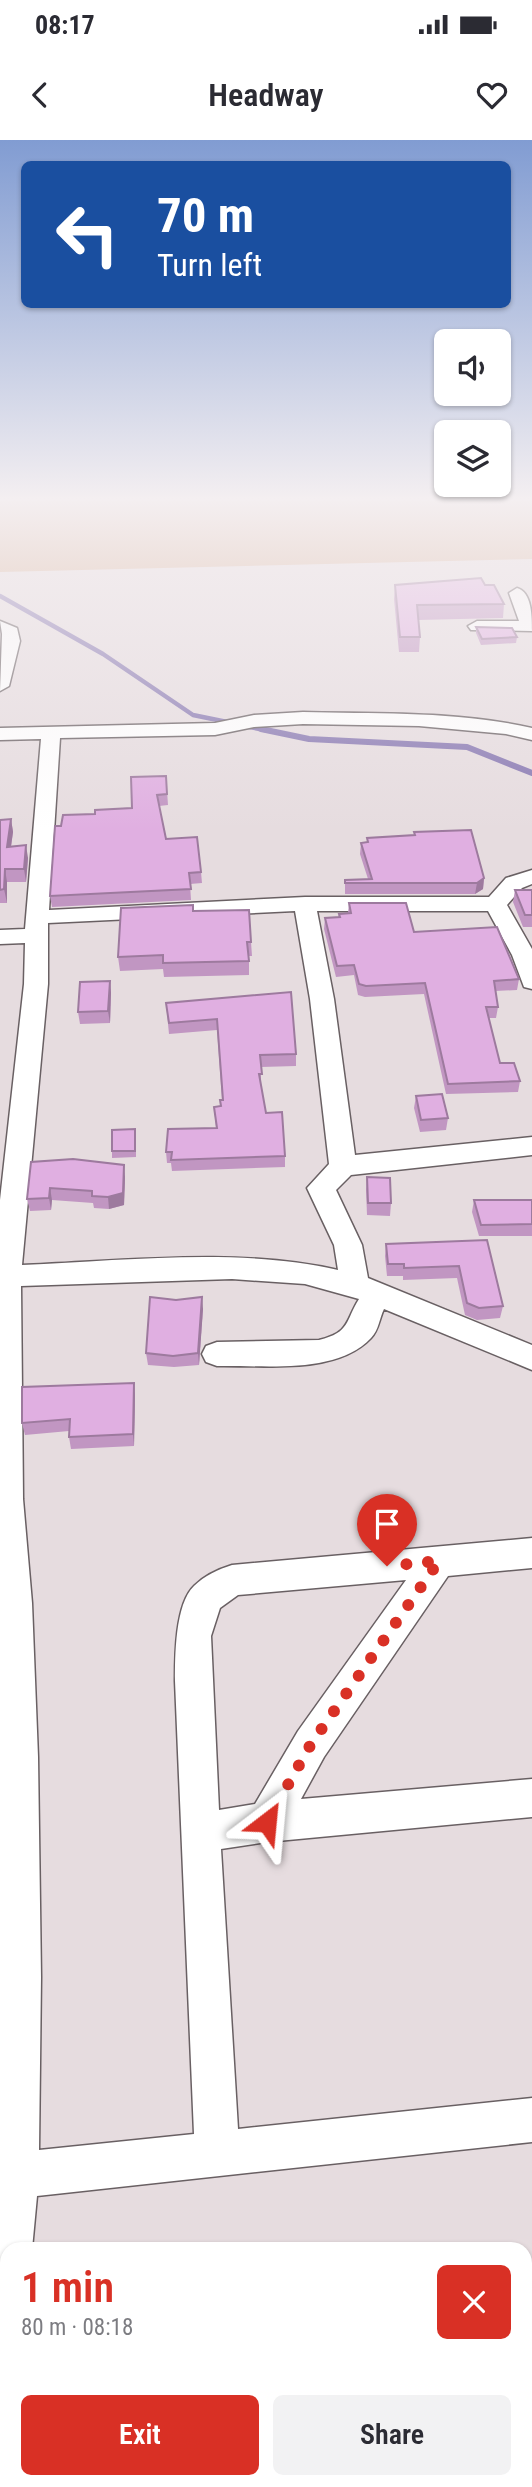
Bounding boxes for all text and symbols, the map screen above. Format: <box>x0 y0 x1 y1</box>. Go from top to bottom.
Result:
text: 08:17 <box>35 10 95 40</box>
icon: back <box>21 76 59 114</box>
text: Headway <box>208 76 324 114</box>
icon: heart <box>473 76 511 114</box>
text: 70 m <box>157 187 254 244</box>
icon: left <box>42 189 133 280</box>
text: Turn left <box>157 246 262 284</box>
map controls <box>434 329 511 497</box>
button: sound <box>434 329 511 406</box>
button: layers <box>434 420 511 497</box>
pin <box>357 1494 417 1566</box>
icon: arrive <box>368 1505 406 1543</box>
position arrow <box>230 1785 304 1859</box>
text: 1 min <box>21 2263 114 2312</box>
button: close <box>437 2265 511 2339</box>
text: 80 m · 08:18 <box>21 2314 133 2341</box>
button: Exit <box>21 2395 259 2475</box>
button: Share <box>273 2395 511 2475</box>

